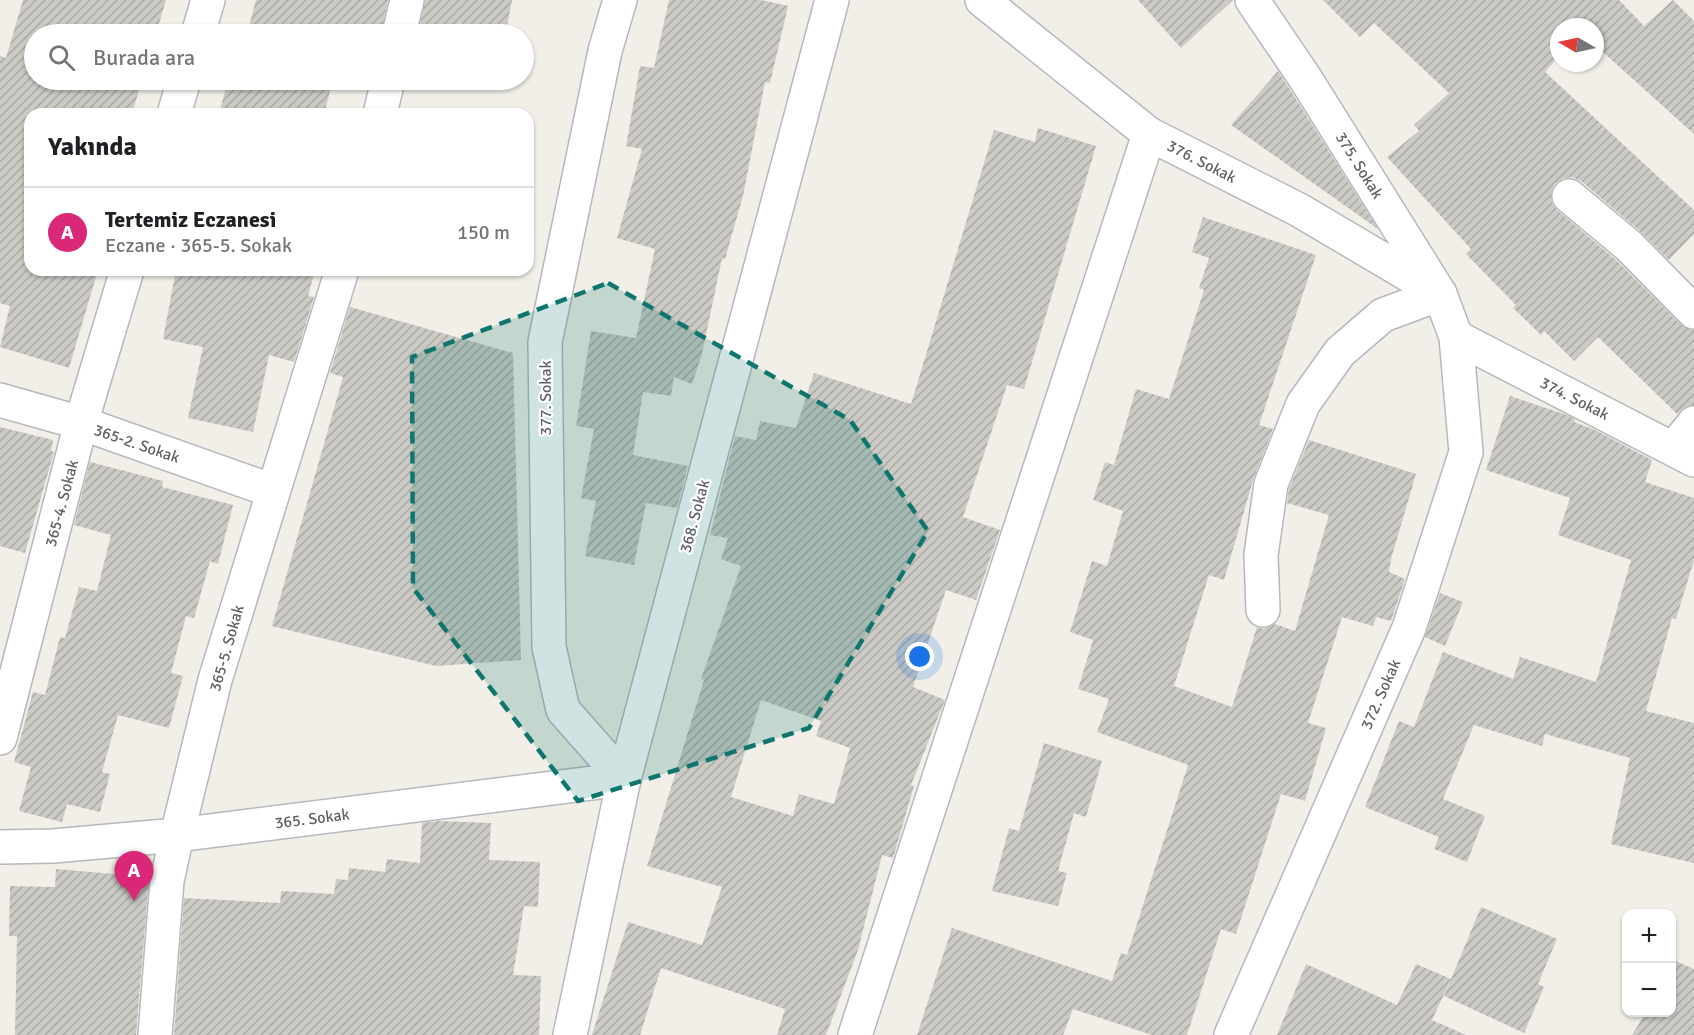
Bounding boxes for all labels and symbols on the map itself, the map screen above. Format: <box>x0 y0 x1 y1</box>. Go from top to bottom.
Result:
north arrow <box>1550 18 1604 72</box>
street label: 375. Sokak <box>1331 128 1388 203</box>
street label: 376. Sokak <box>1164 136 1240 188</box>
street label: 377. Sokak <box>536 360 556 436</box>
street label: 374. Sokak <box>1537 373 1613 425</box>
street label: 365-2. Sokak <box>91 420 182 468</box>
street label: 365-4. Sokak <box>41 458 83 549</box>
street label: 368. Sokak <box>676 477 714 555</box>
street label: 365-5. Sokak <box>205 603 249 694</box>
your location <box>905 642 934 671</box>
street label: 372. Sokak <box>1357 656 1405 733</box>
street label: 365. Sokak <box>274 804 351 833</box>
pin: A <box>114 852 154 901</box>

